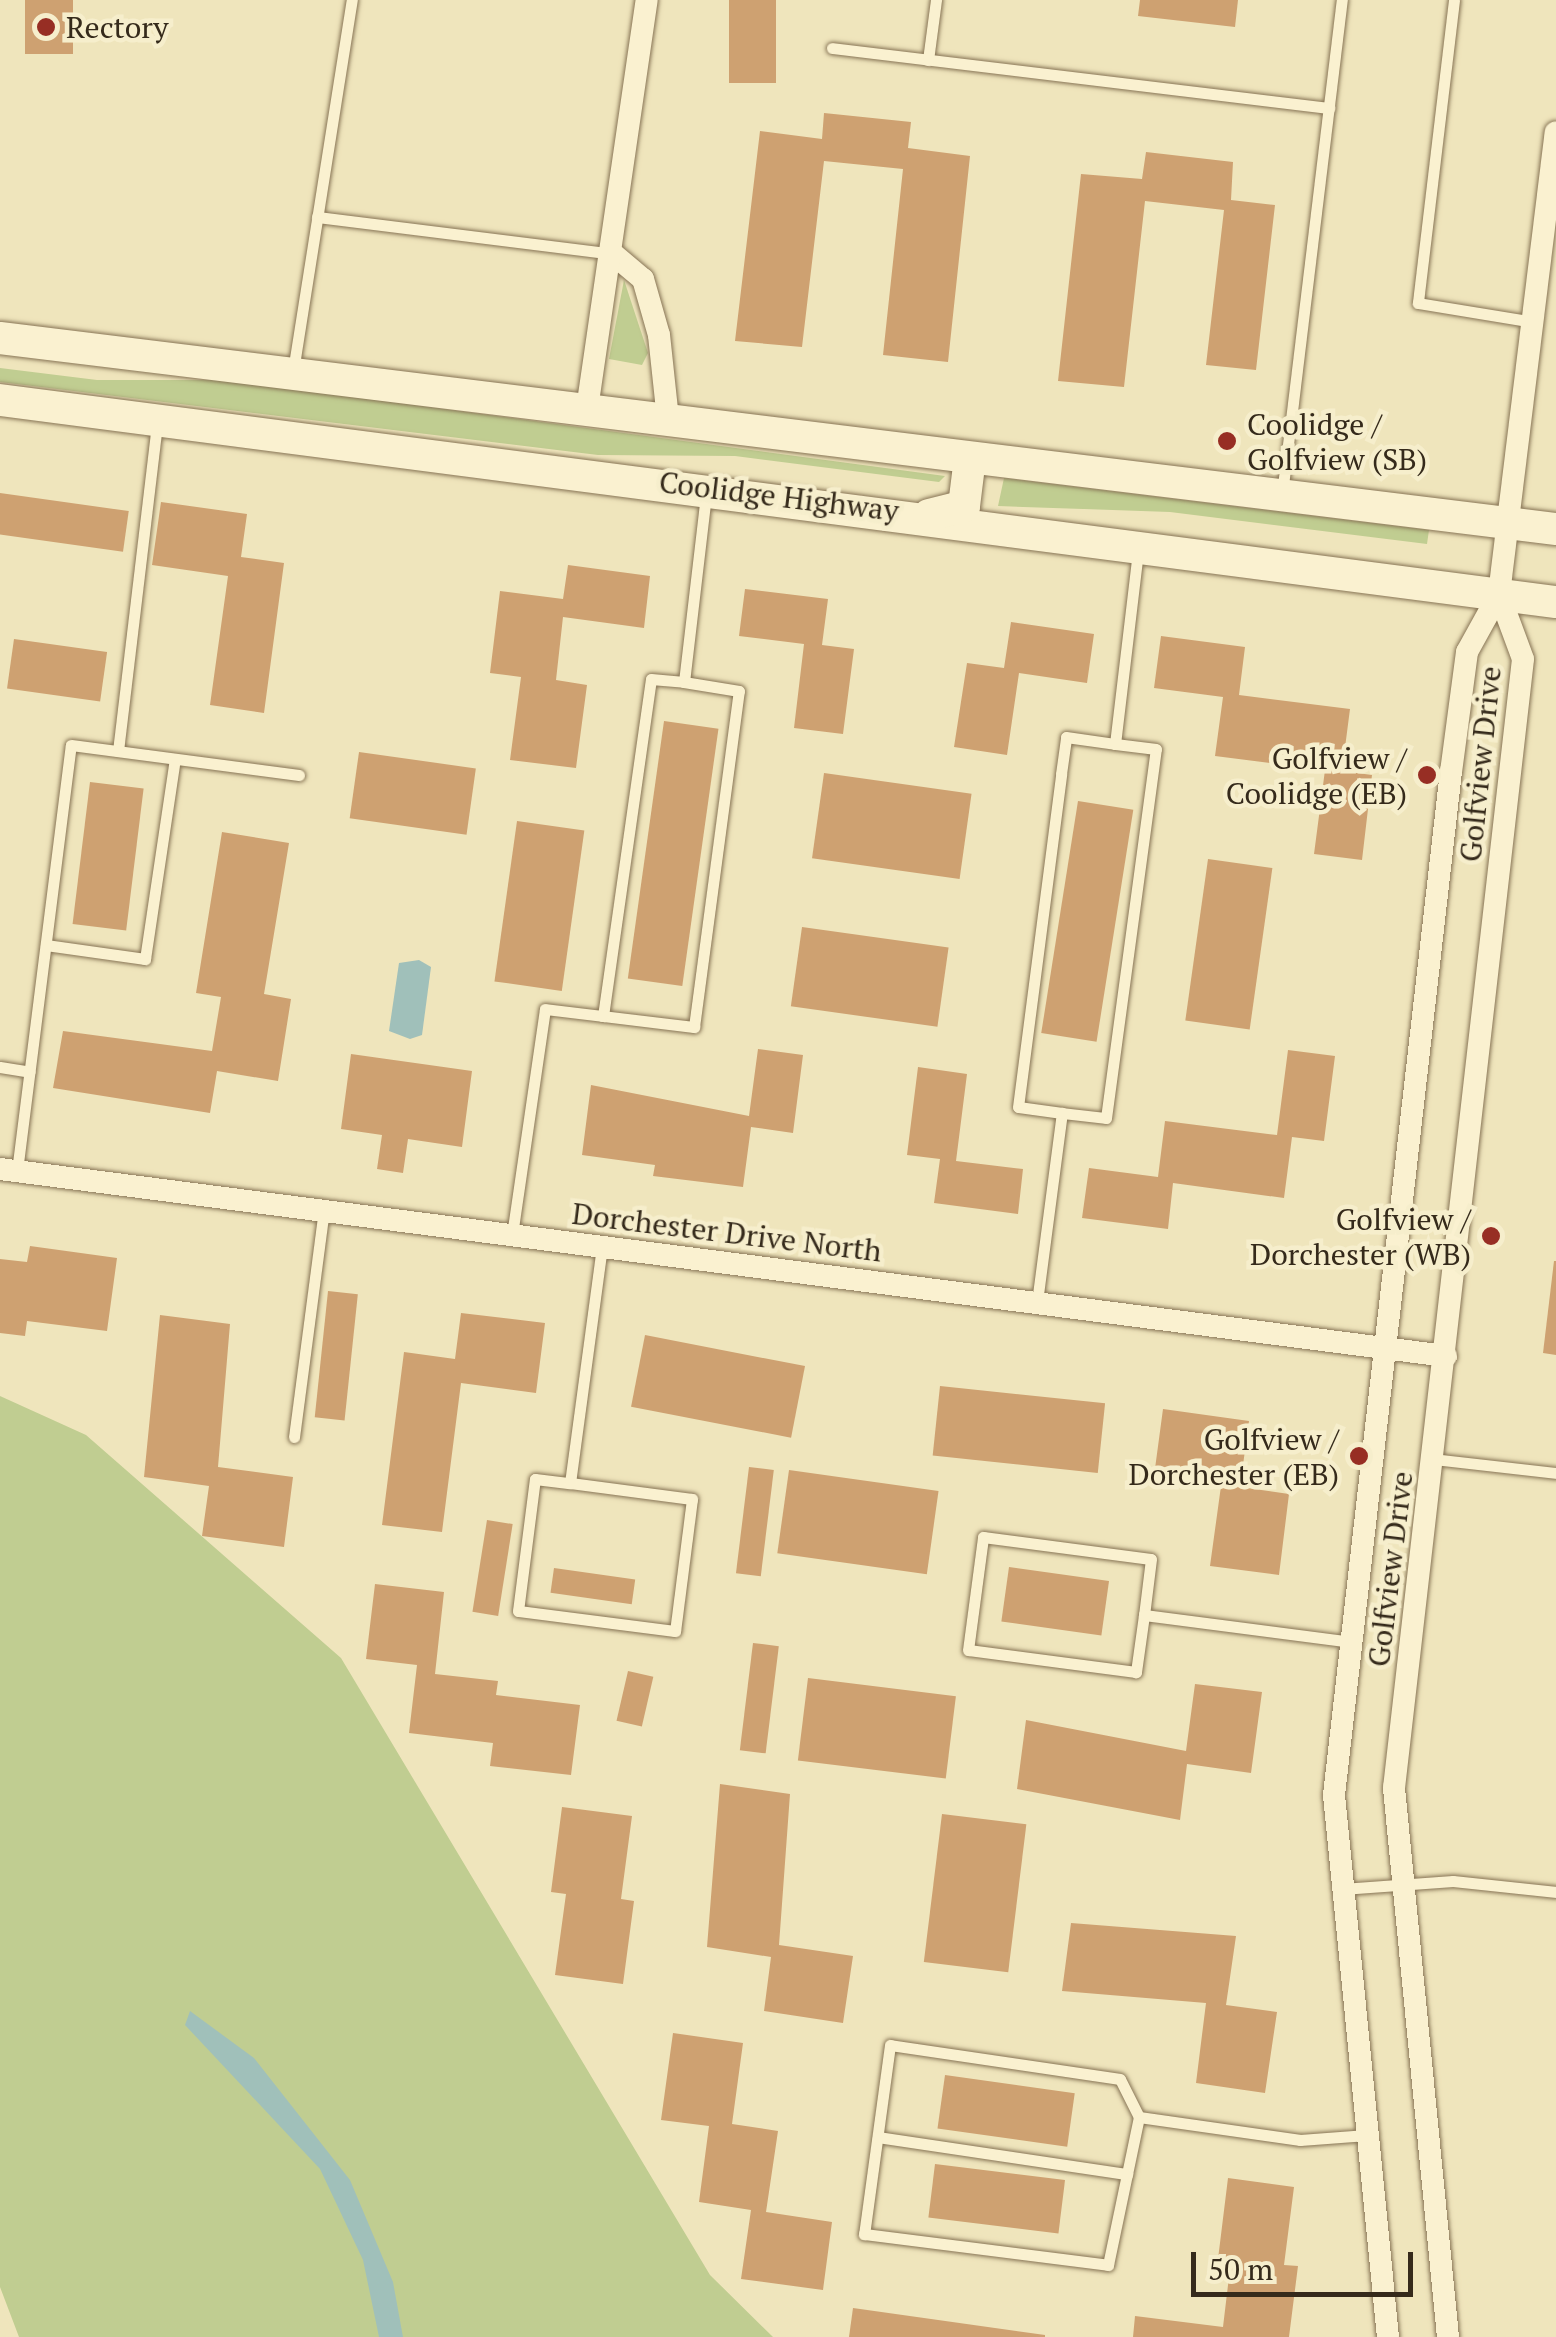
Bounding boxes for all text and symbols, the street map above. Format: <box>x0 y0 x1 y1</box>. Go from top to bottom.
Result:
place label: Rectory <box>66 9 168 45</box>
marker: Rectory <box>35 16 57 38</box>
place label: Coolidge / Golfview (SB) <box>1247 406 1427 476</box>
marker: Coolidge / Golfview (SB) <box>1216 430 1238 452</box>
street label: Coolidge Highway <box>657 463 901 529</box>
street label: Golfview Drive <box>1452 664 1508 864</box>
place label: Golfview / Coolidge (EB) <box>1226 740 1407 810</box>
marker: Golfview / Coolidge (EB) <box>1416 764 1438 786</box>
street label: Dorchester Drive North <box>570 1195 884 1269</box>
place label: Golfview / Dorchester (WB) <box>1250 1201 1471 1272</box>
marker: Golfview / Dorchester (WB) <box>1480 1225 1502 1247</box>
place label: Golfview / Dorchester (EB) <box>1128 1421 1339 1492</box>
marker: Golfview / Dorchester (EB) <box>1348 1445 1370 1467</box>
street label: Golfview Drive <box>1360 1469 1420 1669</box>
scale bar <box>1196 2232 1418 2294</box>
text: 50 m <box>1208 2249 1273 2289</box>

